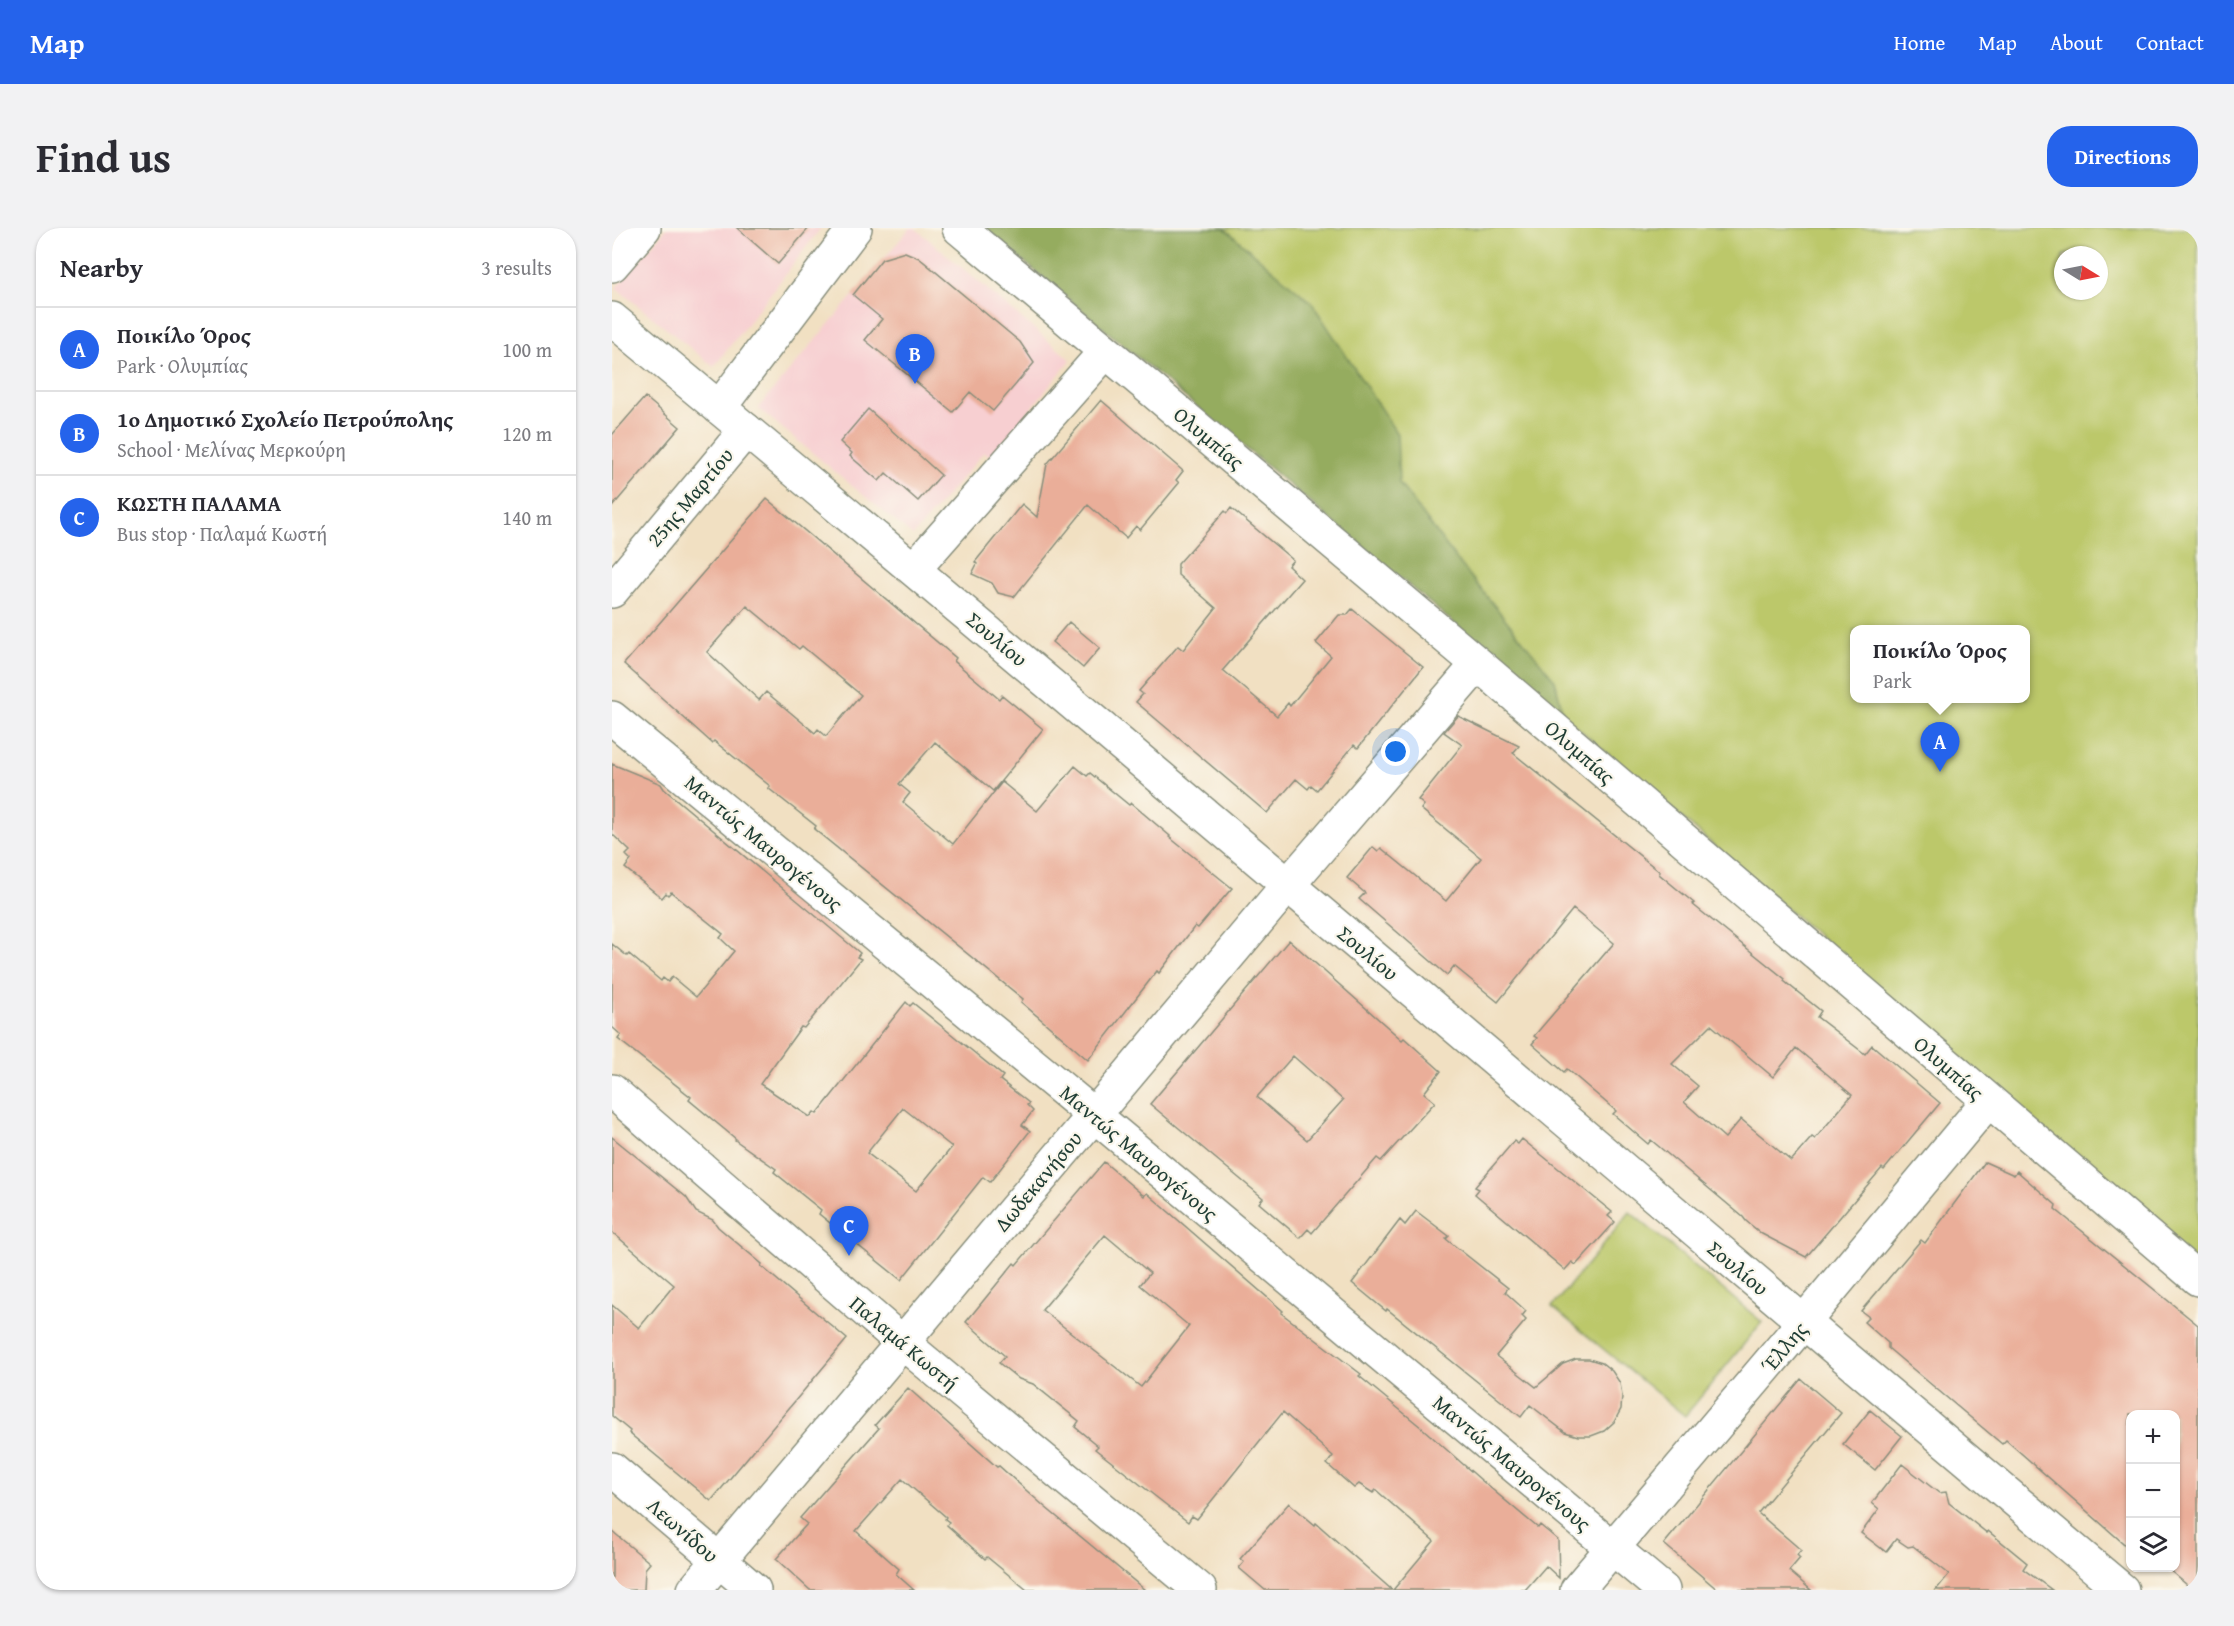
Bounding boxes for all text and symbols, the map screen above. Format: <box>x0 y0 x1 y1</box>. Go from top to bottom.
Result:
text: Map <box>30 22 84 63</box>
text: Home <box>1894 27 1945 58</box>
text: Map <box>1978 27 2017 58</box>
text: About <box>2050 27 2103 58</box>
text: Contact <box>2136 27 2204 58</box>
text: Find us <box>36 126 171 187</box>
button: Directions <box>2047 126 2198 187</box>
north arrow <box>2054 246 2108 300</box>
text: Nearby <box>60 248 143 287</box>
text: 3 results <box>481 253 552 282</box>
text: Ποικίλο Όρος <box>117 319 251 351</box>
pin: B <box>896 334 934 384</box>
text: A <box>73 335 86 364</box>
text: 100 m <box>502 335 552 364</box>
text: Park · Ολυμπίας <box>117 351 248 380</box>
street label: Ολυμπίας <box>1167 399 1251 477</box>
text: 1ο Δημοτικό Σχολείο Πετρούπολης <box>117 403 454 435</box>
text: B <box>73 419 86 448</box>
text: 120 m <box>502 419 552 448</box>
text: School · Μελίνας Μερκούρη <box>117 435 346 464</box>
street label: 25ης Μαρτίου <box>639 441 741 553</box>
text: ΚΩΣΤΗ ΠΑΛΑΜΑ <box>117 487 281 519</box>
text: C <box>74 503 85 532</box>
text: 140 m <box>502 503 552 532</box>
text: Bus stop · Παλαμά Κωστή <box>117 519 327 548</box>
street label: Σουλίου <box>960 604 1035 674</box>
popup <box>1850 625 2030 703</box>
text: Ποικίλο Όρος <box>1873 634 2007 666</box>
text: Park <box>1873 666 1912 695</box>
street label: Ολυμπίας <box>1538 713 1622 791</box>
pin: A <box>1920 722 1960 772</box>
your location <box>1381 737 1410 766</box>
street label: Μαντώς Μαυρογένους <box>678 767 850 919</box>
street label: Σουλίου <box>1331 918 1406 988</box>
street label: Ολυμπίας <box>1907 1029 1991 1107</box>
street label: Μαντώς Μαυρογένους <box>1053 1077 1225 1229</box>
street label: Δωδεκανήσου <box>987 1124 1089 1238</box>
pin: C <box>830 1206 868 1256</box>
street label: Σουλίου <box>1701 1233 1776 1303</box>
street label: Παλαμά Κωστή <box>843 1288 965 1398</box>
street label: Έλλης <box>1753 1315 1815 1379</box>
street label: Μαντώς Μαυρογένους <box>1426 1387 1598 1539</box>
map controls <box>2126 1410 2180 1572</box>
button: + <box>2126 1410 2180 1464</box>
button: − <box>2126 1464 2180 1518</box>
street label: Λεωνίδου <box>640 1490 726 1570</box>
button: layers <box>2126 1518 2180 1572</box>

